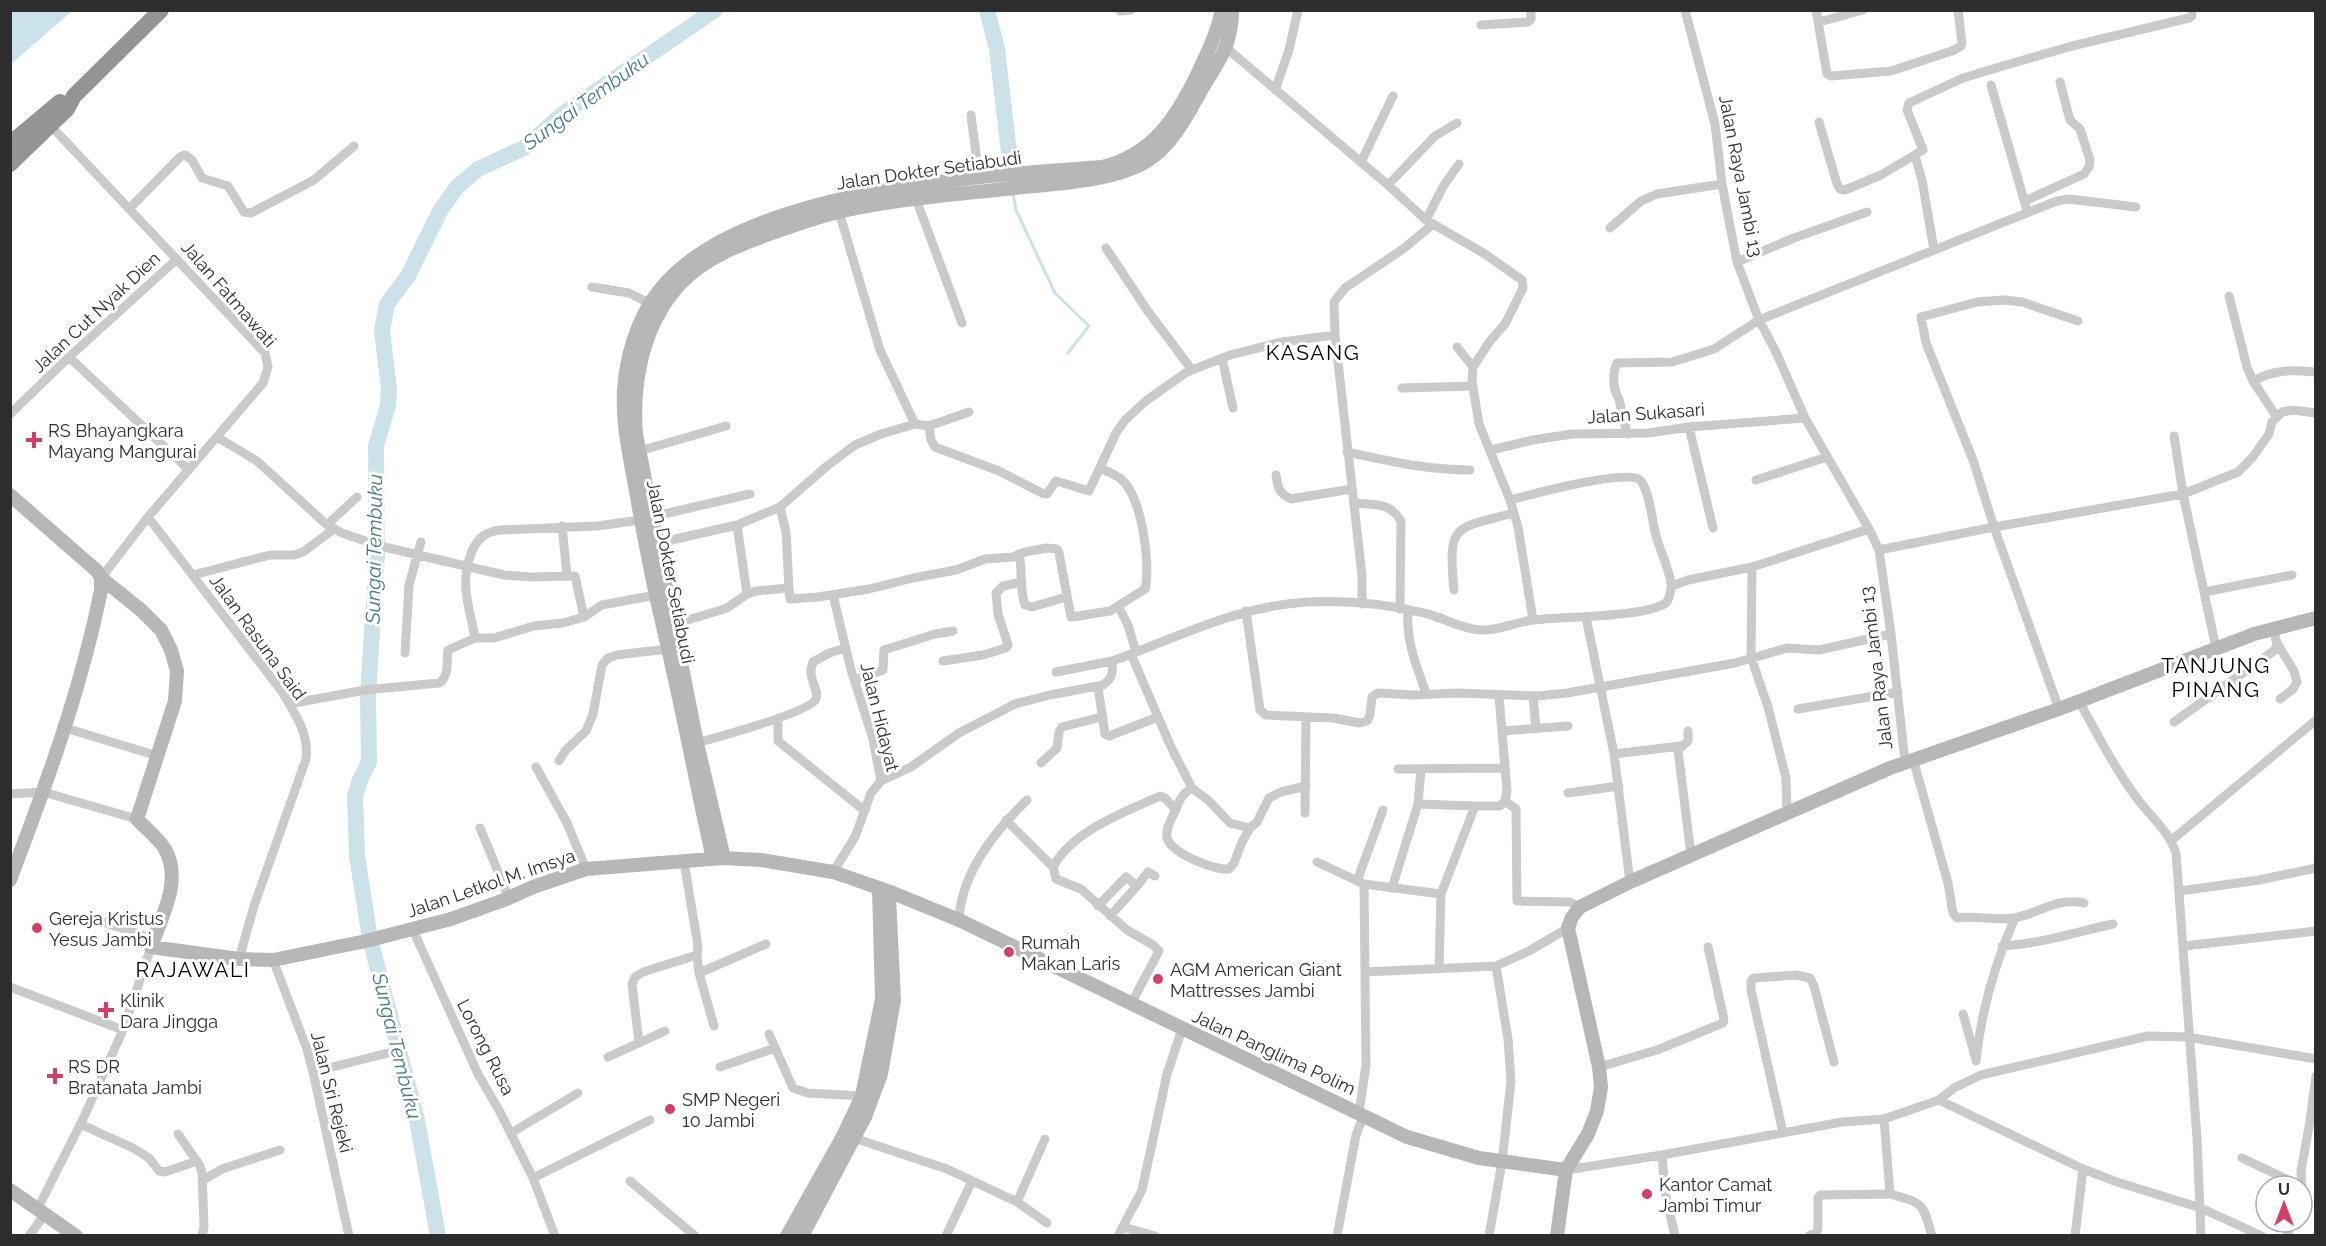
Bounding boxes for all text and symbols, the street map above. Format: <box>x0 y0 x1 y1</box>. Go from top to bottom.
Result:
water label: Sungai Tembuku <box>518 47 654 155</box>
street label: Jalan Raya Jambi 13 <box>1715 93 1767 259</box>
street label: Jalan Dokter Setiabudi <box>835 147 1023 193</box>
street label: Jalan Fatmawati <box>177 237 281 351</box>
street label: Jalan Cut Nyak Dien <box>28 247 164 377</box>
district label: KASANG <box>1266 340 1360 365</box>
street label: Jalan Sukasari <box>1587 398 1705 428</box>
place label: RS Bhayangkara Mayang Mangurai <box>48 420 197 462</box>
marker: RS Bhayangkara Mayang Mangurai <box>25 431 43 449</box>
water label: Sungai Tembuku <box>361 474 387 625</box>
street label: Jalan Dokter Setiabudi <box>643 479 699 665</box>
street label: Jalan Rasuna Said <box>206 570 310 704</box>
street label: Jalan Raya Jambi 13 <box>1856 585 1896 751</box>
district label: TANJUNG PINANG <box>2161 653 2271 702</box>
street label: Jalan Hidayat <box>856 660 904 774</box>
street label: Jalan Letkol M. Imsya <box>404 844 578 922</box>
place label: Gereja Kristus Yesus Jambi <box>49 908 164 950</box>
marker: Gereja Kristus Yesus Jambi <box>30 921 44 935</box>
place label: Rumah Makan Laris <box>1021 932 1120 974</box>
marker: Rumah Makan Laris <box>1002 945 1016 959</box>
district label: RAJAWALI <box>136 957 250 982</box>
place label: AGM American Giant Mattresses Jambi <box>1170 959 1342 1001</box>
water label: Sungai Tembuku <box>367 969 427 1122</box>
marker: AGM American Giant Mattresses Jambi <box>1151 972 1165 986</box>
place label: Klinik Dara Jingga <box>120 990 218 1032</box>
street label: Lorong Rusa <box>453 996 519 1098</box>
marker: Klinik Dara Jingga <box>97 1001 115 1019</box>
street label: Jalan Panglima Polim <box>1189 1005 1359 1099</box>
street label: Jalan Sri Rejeki <box>307 1029 357 1155</box>
place label: RS DR Bratanata Jambi <box>68 1056 202 1098</box>
marker: RS DR Bratanata Jambi <box>46 1067 64 1085</box>
place label: SMP Negeri 10 Jambi <box>682 1089 780 1131</box>
marker: SMP Negeri 10 Jambi <box>663 1102 677 1116</box>
place label: Kantor Camat Jambi Timur <box>1659 1174 1772 1216</box>
north arrow <box>2254 1174 2314 1234</box>
text: U <box>2278 1180 2290 1199</box>
marker: Kantor Camat Jambi Timur <box>1640 1187 1654 1201</box>

